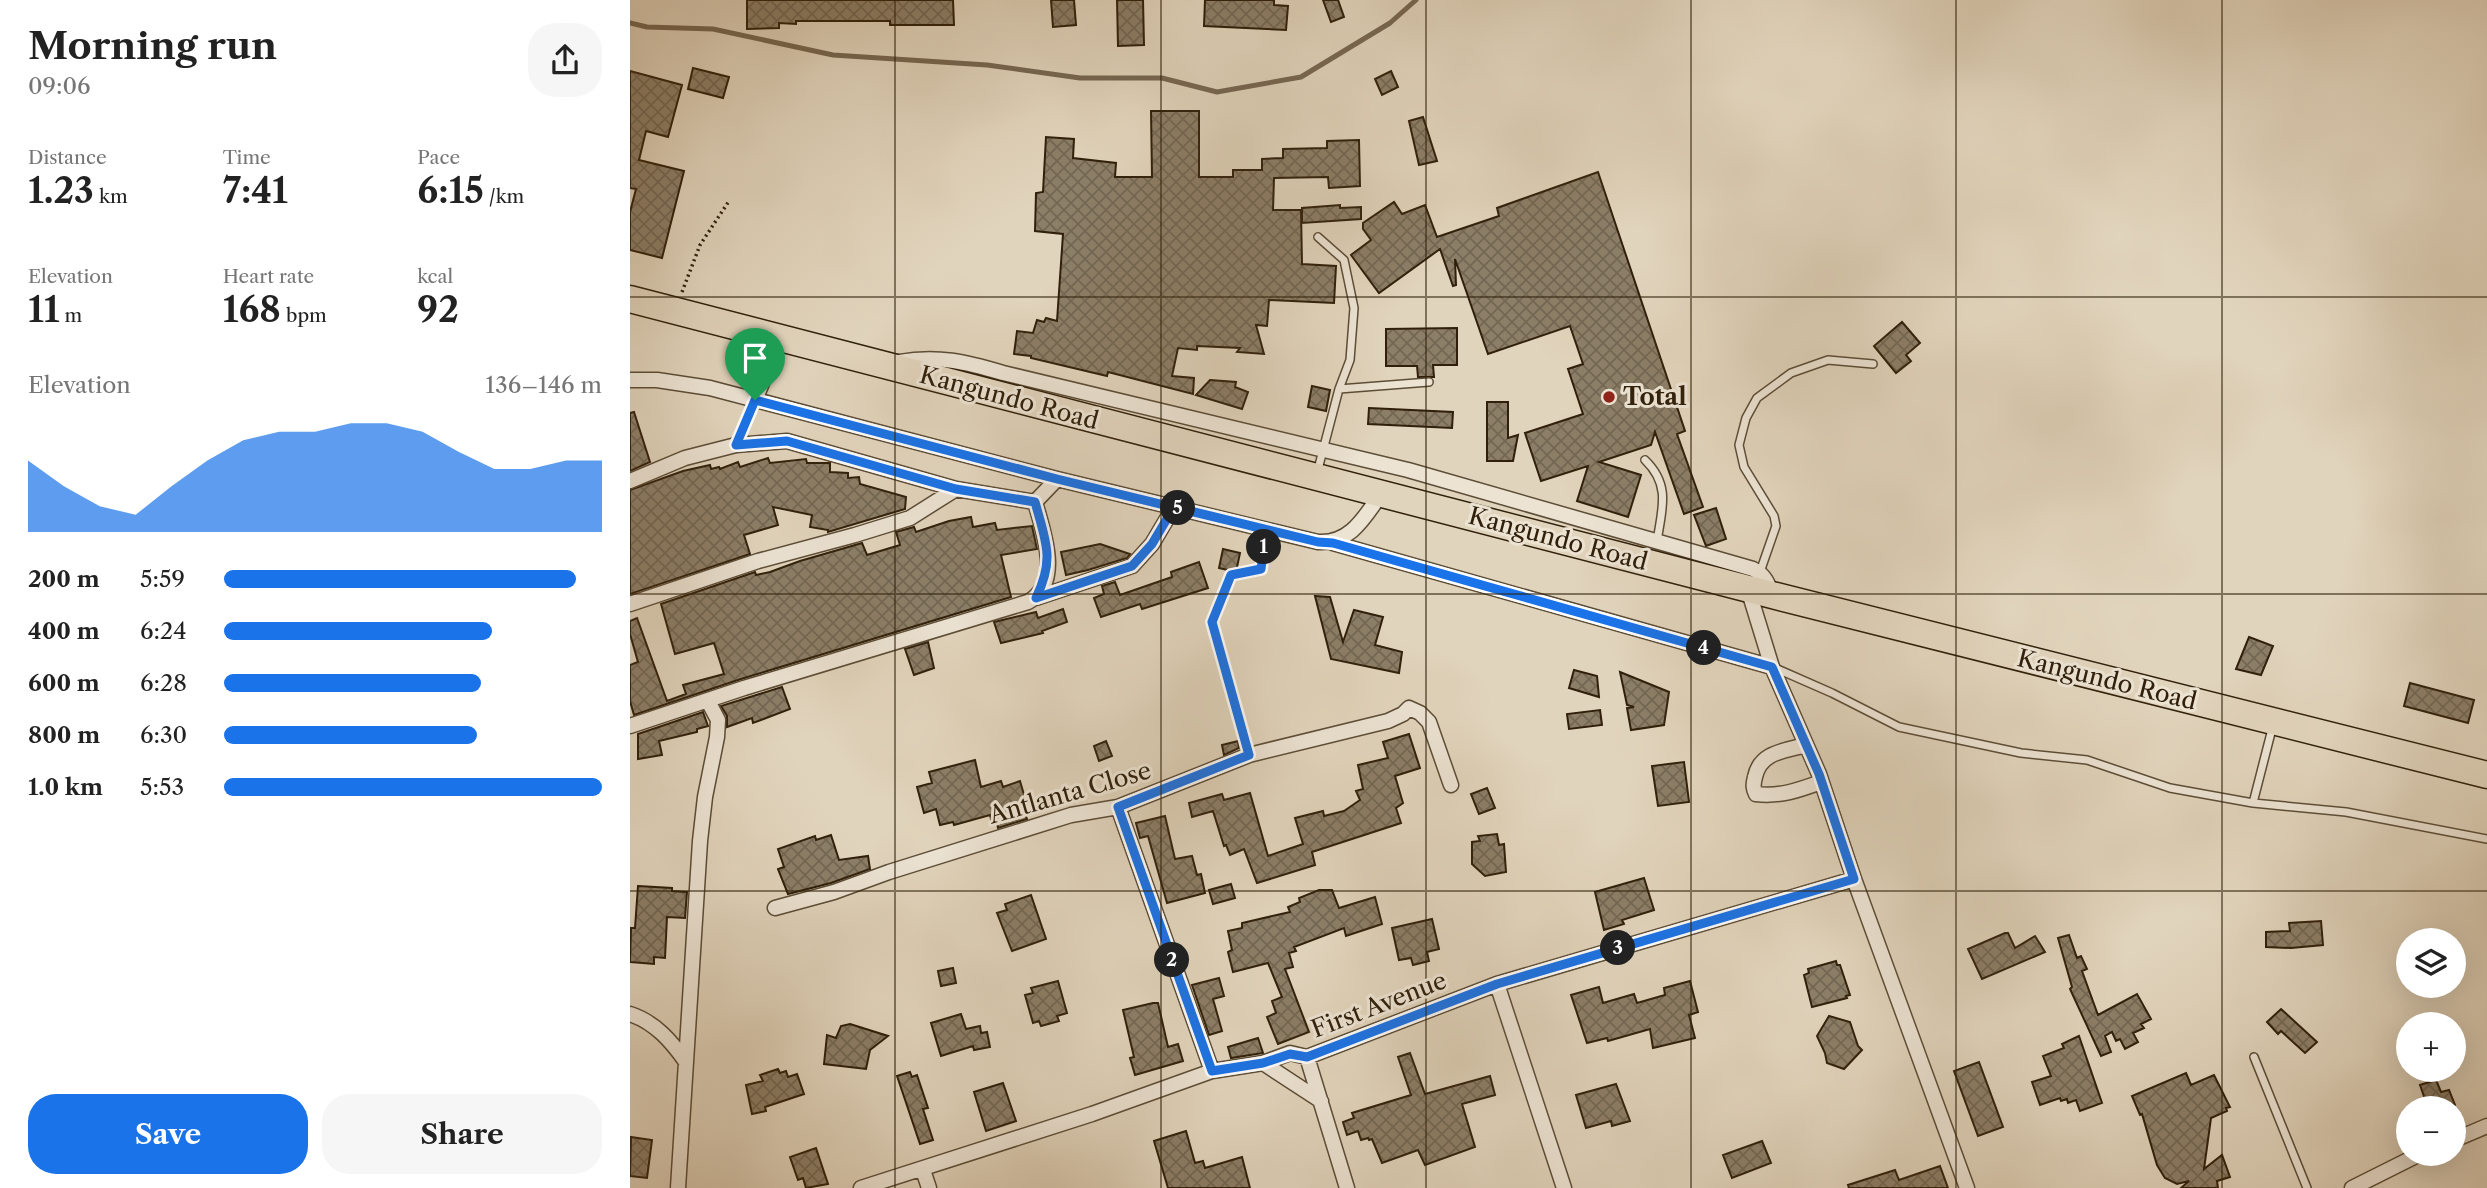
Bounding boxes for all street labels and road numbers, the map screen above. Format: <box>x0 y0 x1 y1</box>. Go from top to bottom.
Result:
street label: Kangundo Road <box>917 360 1102 435</box>
street label: Kangundo Road <box>1466 501 1651 576</box>
street label: Kangundo Road <box>2014 643 2200 716</box>
street label: Antlanta Close <box>984 755 1154 830</box>
street label: First Avenue <box>1307 965 1451 1044</box>

